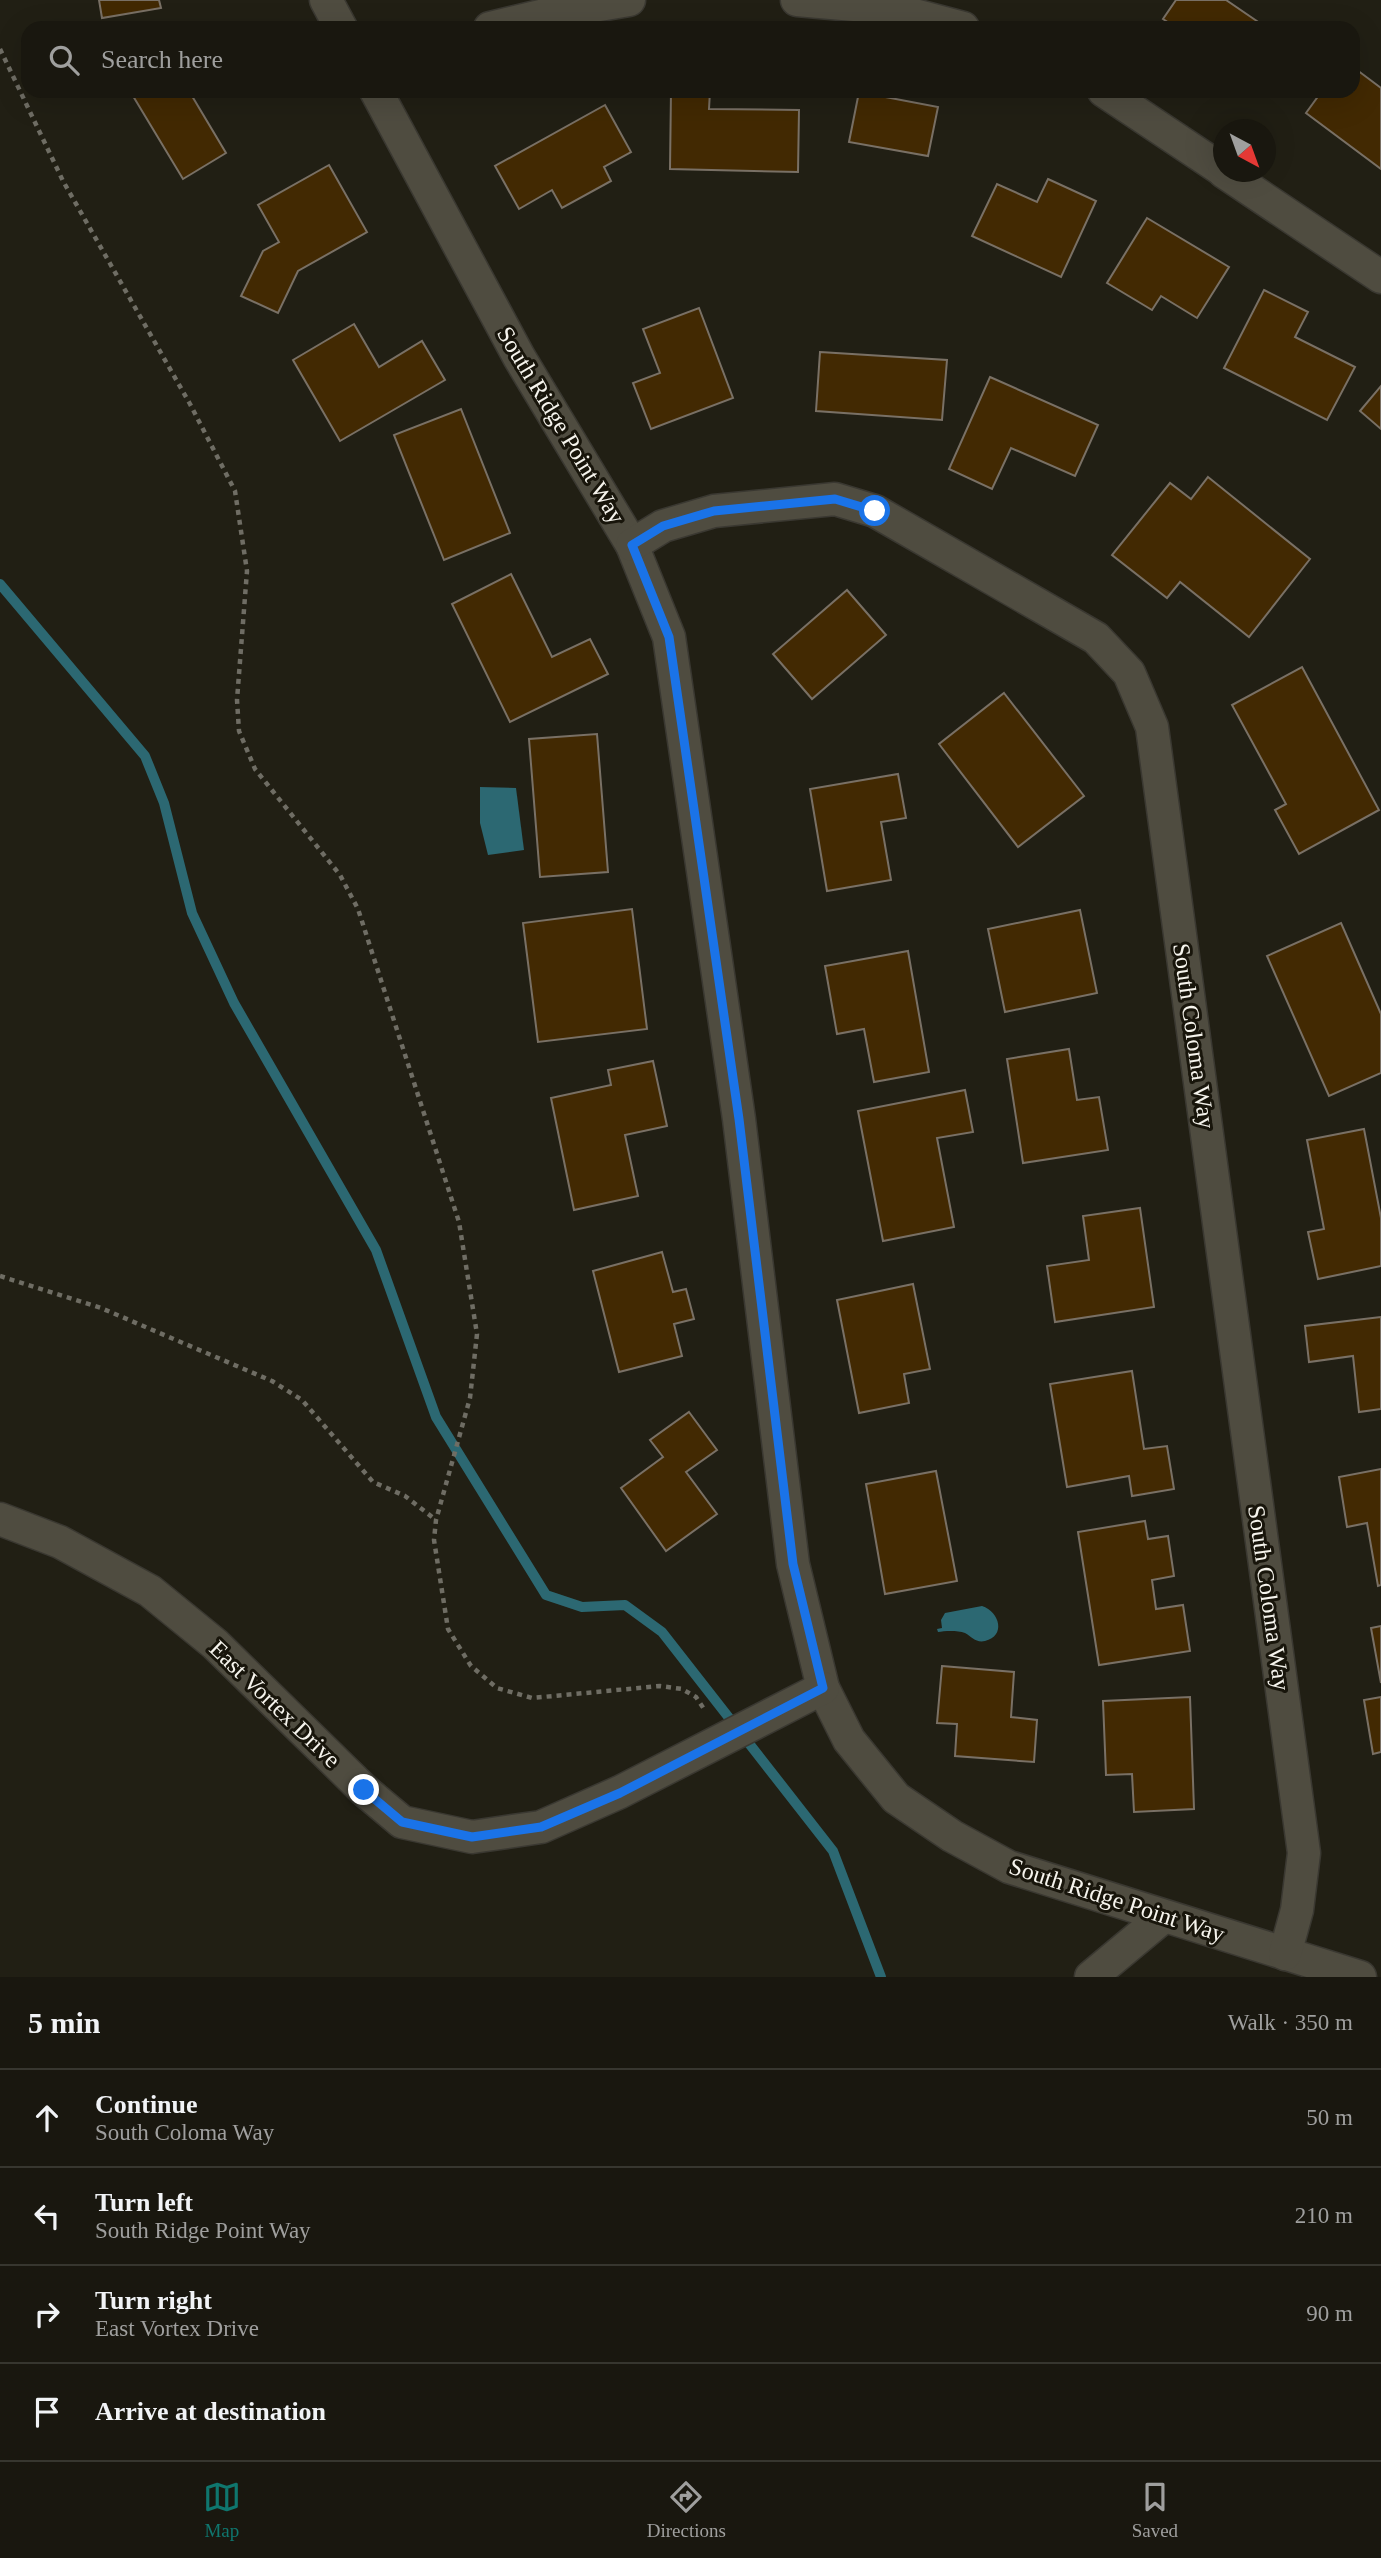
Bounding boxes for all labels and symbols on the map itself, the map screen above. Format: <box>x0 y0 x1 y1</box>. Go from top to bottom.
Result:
north arrow <box>1213 119 1276 182</box>
street label: South Ridge Point Way <box>492 322 630 528</box>
route start <box>859 495 890 526</box>
street label: South Coloma Way <box>1168 942 1220 1130</box>
street label: South Coloma Way <box>1243 1504 1295 1692</box>
street label: East Vortex Drive <box>204 1635 346 1773</box>
route end <box>348 1774 379 1805</box>
street label: South Ridge Point Way <box>1006 1853 1228 1947</box>

